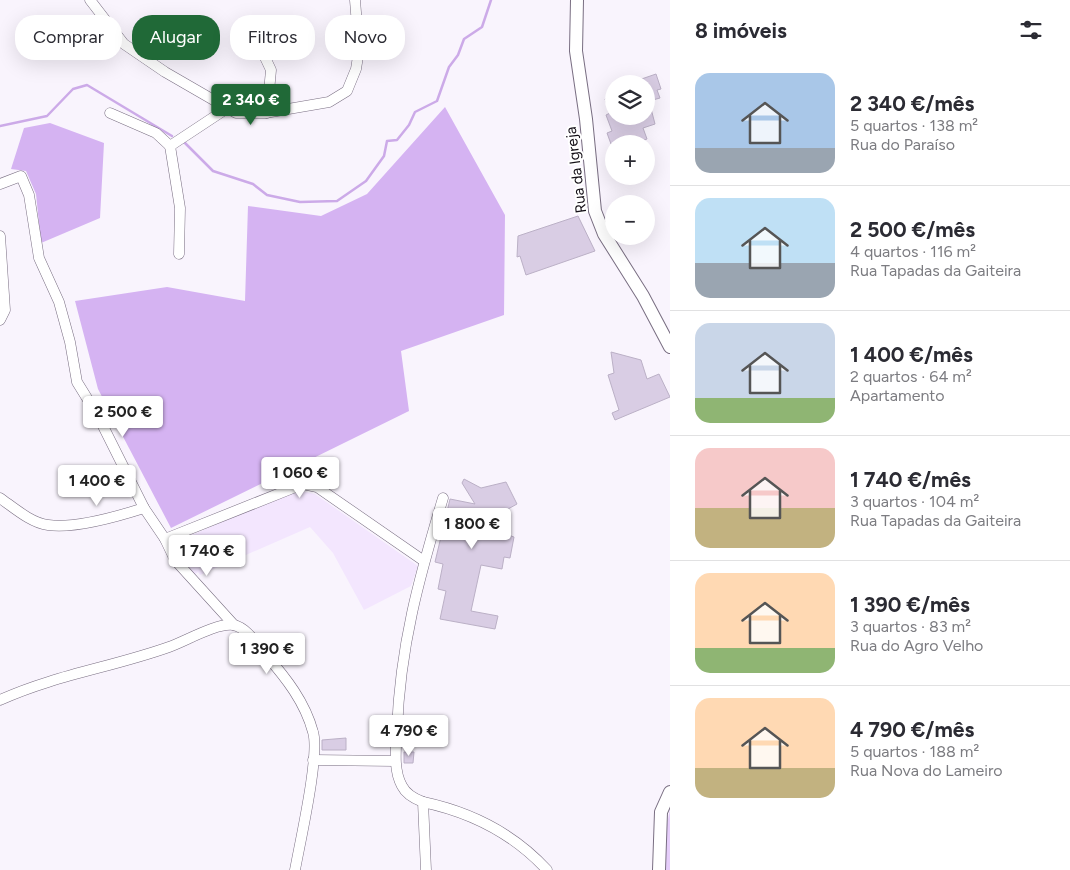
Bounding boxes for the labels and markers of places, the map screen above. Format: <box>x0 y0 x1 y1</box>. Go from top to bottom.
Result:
pin: 2 340 € <box>205 84 297 126</box>
pin: 2 500 € <box>77 396 169 438</box>
pin: 1 060 € <box>254 456 346 499</box>
pin: 1 400 € <box>51 464 143 507</box>
pin: 1 800 € <box>426 508 518 550</box>
pin: 1 740 € <box>161 534 253 577</box>
pin: 1 390 € <box>221 632 313 675</box>
pin: 4 790 € <box>363 714 455 757</box>

